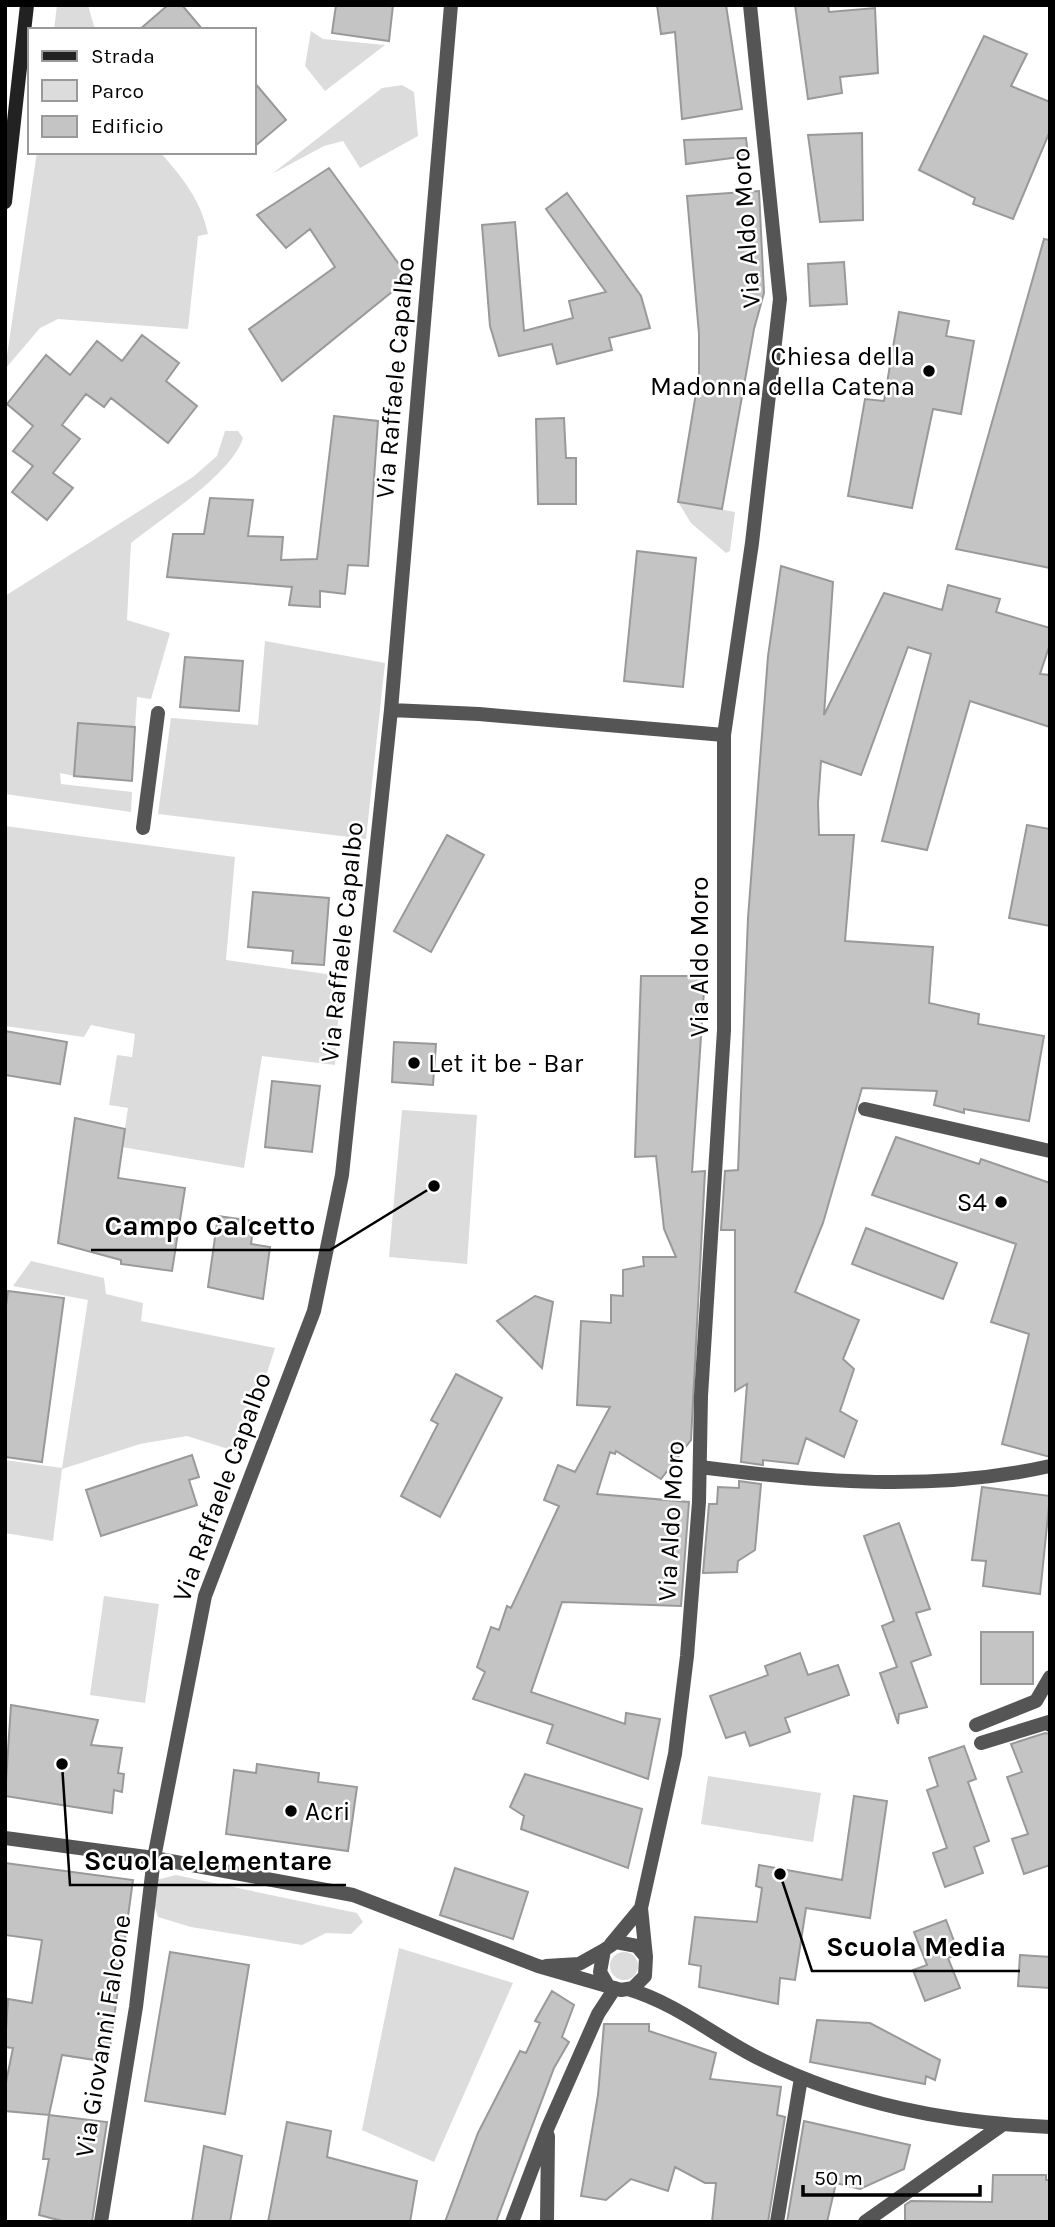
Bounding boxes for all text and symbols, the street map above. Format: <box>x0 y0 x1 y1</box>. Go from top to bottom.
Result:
legend <box>28 28 256 154</box>
text: Strada <box>91 44 155 68</box>
text: Parco <box>91 79 144 103</box>
text: Edificio <box>91 114 164 138</box>
street label: Via Aldo Moro <box>725 147 767 309</box>
street label: Via Raffaele Capalbo <box>369 256 421 500</box>
place label: Chiesa della Madonna della Catena <box>650 341 915 402</box>
marker: Chiesa della Madonna della Catena <box>921 363 937 379</box>
street label: Via Raffaele Capalbo <box>314 820 370 1064</box>
street label: Via Aldo Moro <box>684 877 715 1037</box>
place label: Let it be - Bar <box>428 1048 584 1079</box>
marker: Let it be - Bar <box>406 1055 422 1071</box>
place label: S4 <box>957 1187 987 1218</box>
marker: S4 <box>993 1194 1009 1210</box>
callout: Campo Calcetto <box>91 1201 330 1250</box>
text: Campo Calcetto <box>105 1209 315 1242</box>
street label: Via Raffaele Capalbo <box>166 1368 278 1606</box>
street label: Via Aldo Moro <box>651 1440 691 1602</box>
place label: Acri <box>305 1796 351 1827</box>
marker: Acri <box>283 1803 299 1819</box>
callout: Scuola elementare <box>70 1836 346 1885</box>
text: Scuola elementare <box>84 1844 332 1877</box>
street label: Via Giovanni Falcone <box>68 1912 138 2160</box>
callout: Scuola Media <box>812 1922 1020 1971</box>
text: Scuola Media <box>826 1930 1006 1963</box>
scale bar <box>803 2154 980 2198</box>
text: 50 m <box>814 2166 863 2190</box>

